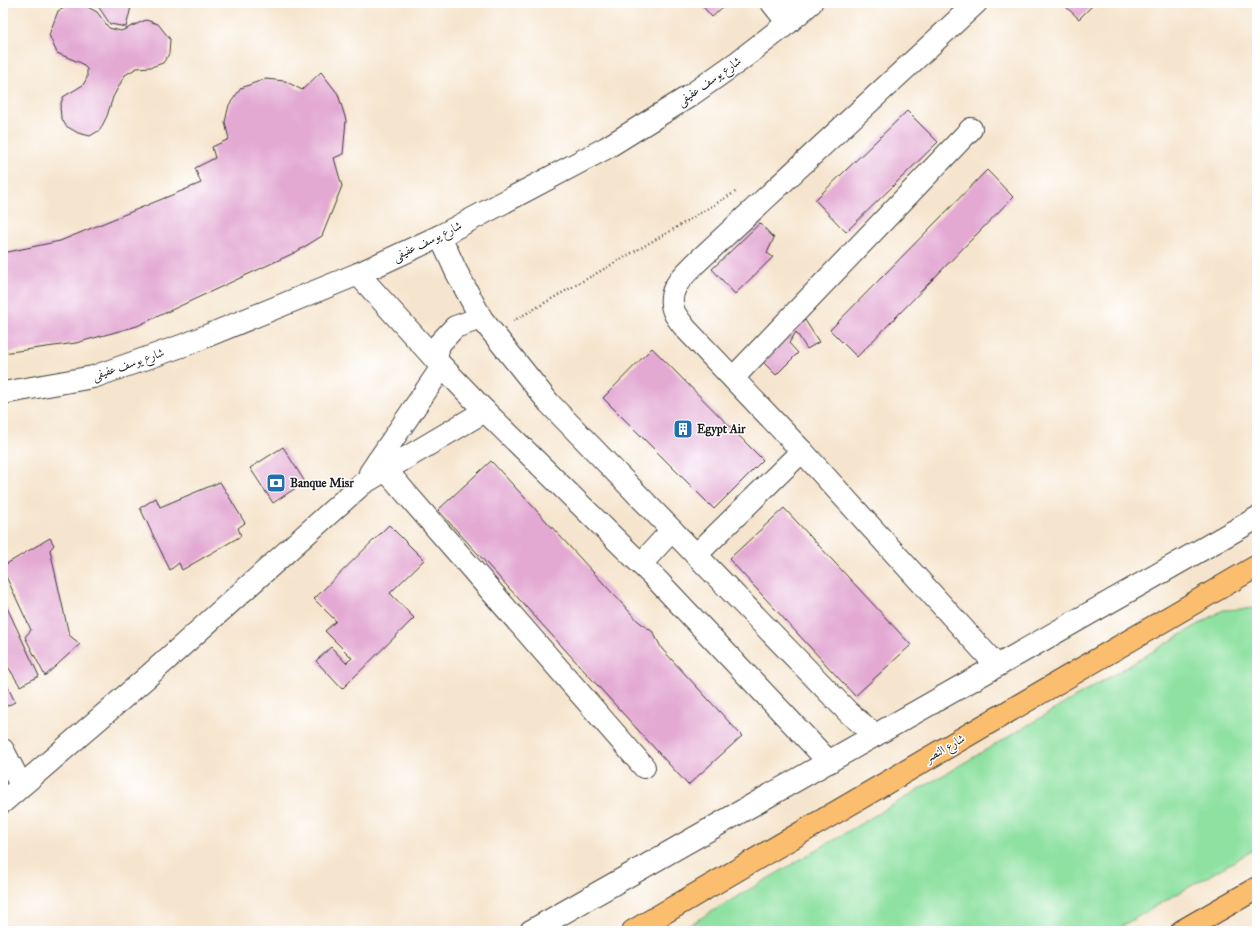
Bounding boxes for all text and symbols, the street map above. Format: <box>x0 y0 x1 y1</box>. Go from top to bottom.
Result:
street label: شارع يوسف عفيفى <box>674 54 746 112</box>
street label: شارع يوسف عفيفى <box>390 218 466 267</box>
street label: شارع يوسف عفيفى <box>90 345 167 387</box>
building icon: Egypt Air <box>672 418 694 440</box>
place label: Egypt Air <box>697 422 746 437</box>
bank icon: Banque Misr <box>265 472 287 494</box>
place label: Banque Misr <box>290 476 354 491</box>
street label: شارع النصر <box>921 731 970 769</box>

